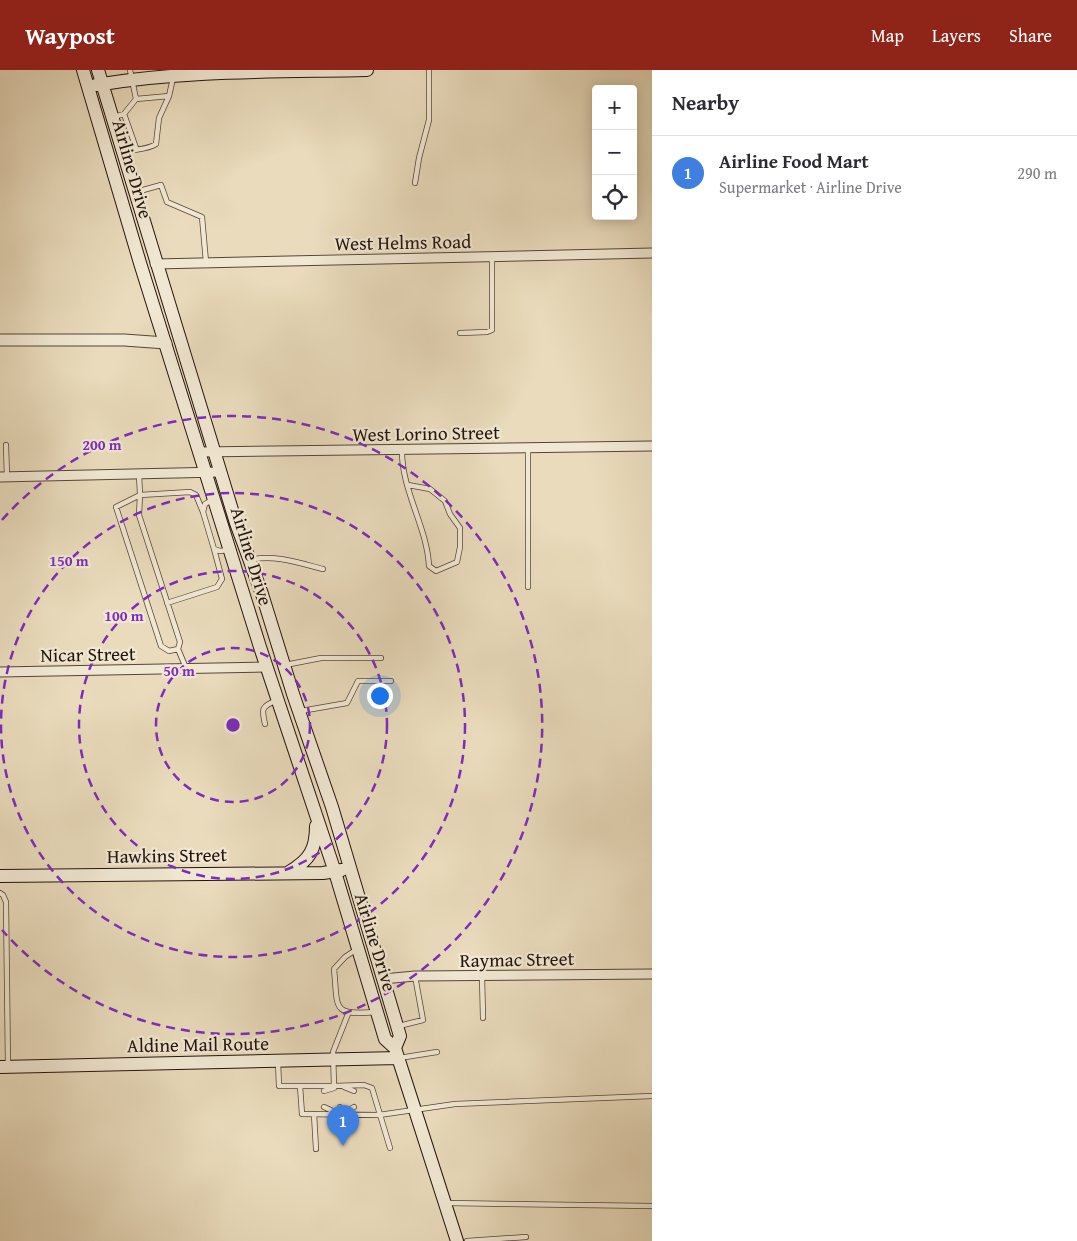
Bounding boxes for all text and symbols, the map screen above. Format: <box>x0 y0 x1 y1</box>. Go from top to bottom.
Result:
text: Waypost <box>25 18 115 53</box>
text: Map <box>871 22 904 49</box>
text: Layers <box>932 22 981 49</box>
text: Share <box>1009 22 1052 49</box>
map controls <box>592 85 637 220</box>
button: + <box>592 85 637 130</box>
text: Nearby <box>672 87 739 118</box>
street label: Airline Drive <box>106 116 161 222</box>
button: − <box>592 130 637 175</box>
text: Airline Food Mart <box>719 147 869 175</box>
text: 1 <box>684 161 692 185</box>
text: 290 m <box>1017 161 1057 185</box>
button: locate <box>592 175 637 220</box>
text: Supermarket · Airline Drive <box>719 175 902 199</box>
street label: West Helms Road <box>334 227 472 257</box>
street label: West Lorino Street <box>352 418 500 448</box>
text: 200 m <box>82 434 122 455</box>
street label: Airline Drive <box>224 503 280 609</box>
text: 150 m <box>49 550 89 571</box>
text: 100 m <box>104 605 144 626</box>
street label: Nicar Street <box>40 639 136 669</box>
text: 50 m <box>163 660 195 681</box>
your location <box>367 683 393 709</box>
centre of rings <box>224 716 242 734</box>
street label: Hawkins Street <box>107 840 228 870</box>
street label: Airline Drive <box>348 889 404 995</box>
street label: Raymac Street <box>459 944 575 974</box>
street label: Aldine Mail Route <box>127 1029 269 1059</box>
pin: 1 <box>327 1105 359 1146</box>

